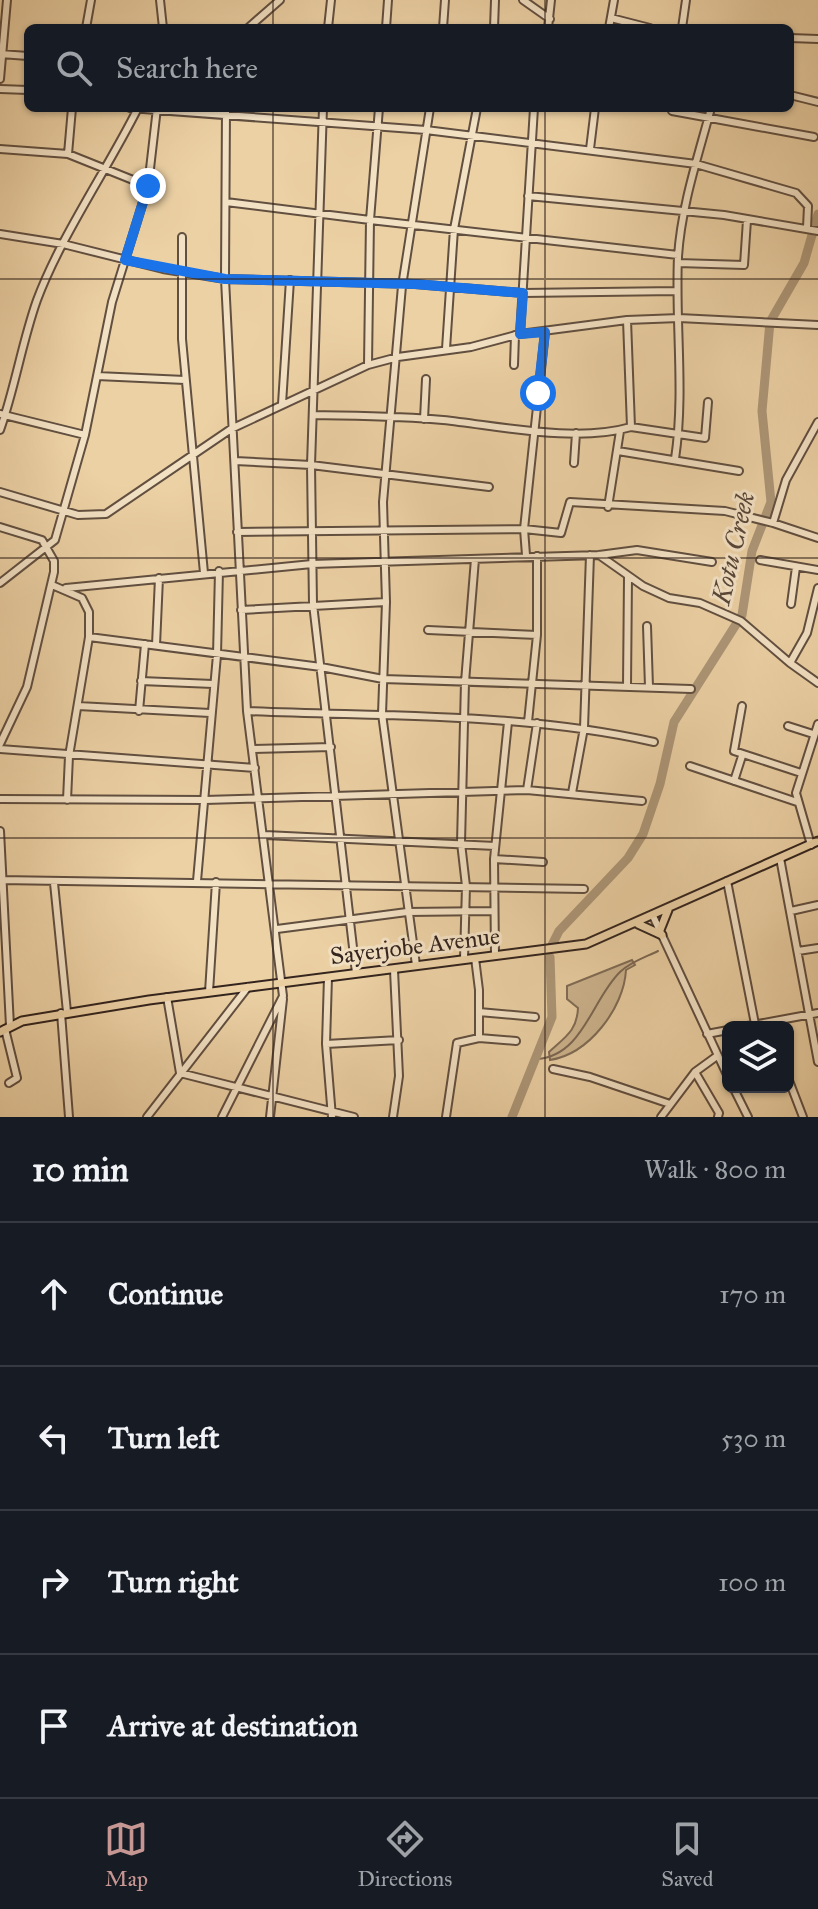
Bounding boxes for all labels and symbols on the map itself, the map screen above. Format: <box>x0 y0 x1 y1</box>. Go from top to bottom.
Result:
route end <box>130 168 166 204</box>
route start <box>520 375 556 411</box>
water label: Kotu Creek <box>704 488 762 609</box>
street label: Sayerjobe Avenue <box>328 921 502 971</box>

